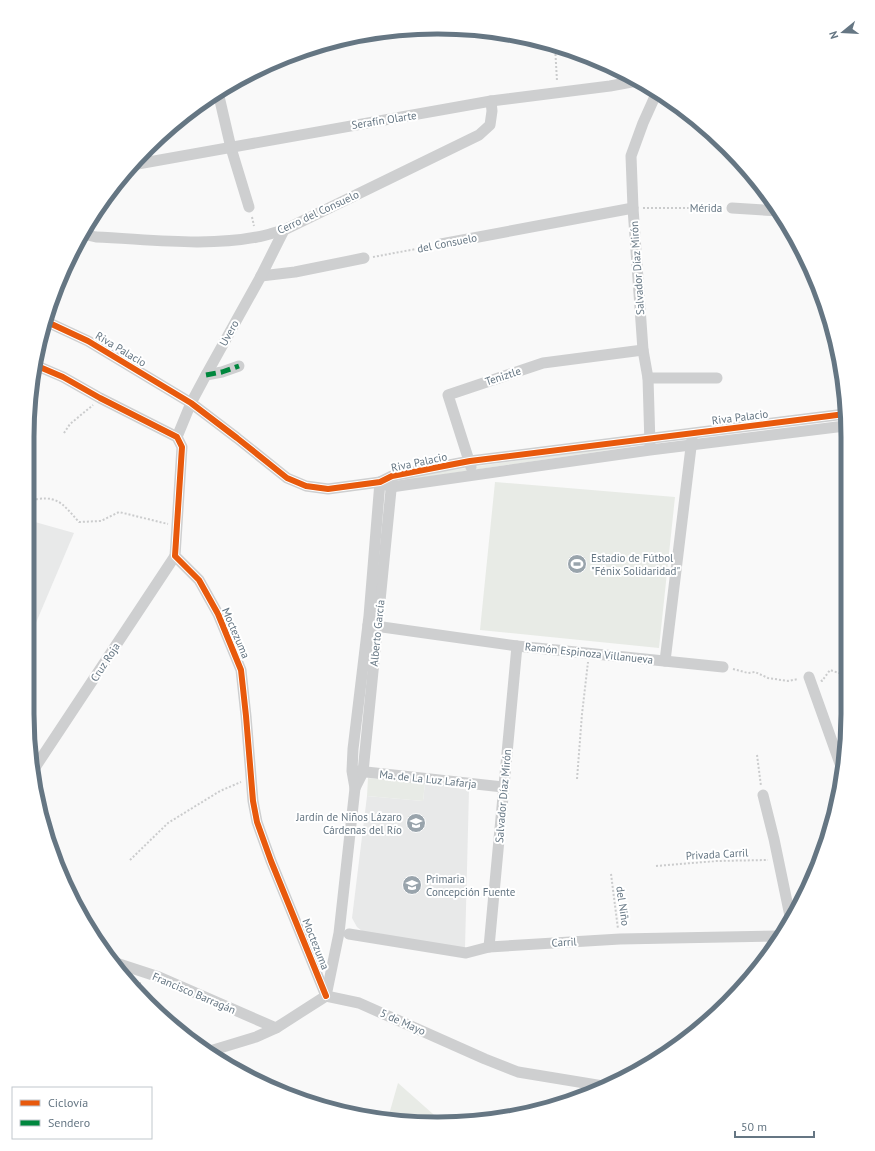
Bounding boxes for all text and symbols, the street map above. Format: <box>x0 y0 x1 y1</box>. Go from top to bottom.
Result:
north arrow <box>823 12 863 52</box>
text: N <box>826 29 841 41</box>
street label: Serafín Olarte <box>351 108 418 132</box>
street label: Cerro del Consuelo <box>275 187 361 237</box>
street label: Mérida <box>690 201 722 215</box>
street label: Salvador Díaz Mirón <box>627 221 647 315</box>
street label: del Consuelo <box>416 230 478 256</box>
street label: Uvero <box>216 317 242 348</box>
street label: Riva Palacio <box>93 328 149 370</box>
street label: Teniztle <box>483 364 523 388</box>
street label: Riva Palacio <box>711 407 769 427</box>
street label: Riva Palacio <box>390 449 448 475</box>
place label: Estadio de Fútbol "Fénix Solidaridad" <box>591 551 680 578</box>
sports icon: Estadio de Fútbol "Fénix Solidaridad" <box>566 553 588 575</box>
street label: Alberto García <box>367 599 387 667</box>
street label: Moctezuma <box>219 605 253 661</box>
street label: Ramón Espinoza Villanueva <box>524 639 654 667</box>
street label: Cruz Roja <box>87 640 123 684</box>
street label: Salvador Díaz Mirón <box>492 748 514 844</box>
street label: Ma. de La Luz Lafarja <box>379 767 477 791</box>
place label: Jardín de Niños Lázaro Cárdenas del Río <box>295 810 402 837</box>
school or university icon: Jardín de Niños Lázaro Cárdenas del Río <box>405 812 427 834</box>
street label: Privada Carril <box>685 845 749 863</box>
place label: Primaria Concepción Fuente <box>426 872 516 899</box>
school or university icon: Primaria Concepción Fuente <box>401 874 423 896</box>
street label: del Niño <box>613 885 633 927</box>
street label: Moctezuma <box>299 916 333 972</box>
street label: Carril <box>551 934 578 950</box>
street label: Francisco Barragán <box>150 969 238 1017</box>
street label: 5 de Mayo <box>378 1006 428 1038</box>
legend <box>12 1087 152 1139</box>
text: Ciclovía <box>48 1095 88 1110</box>
scale bar <box>735 1113 814 1139</box>
text: Sendero <box>48 1115 90 1130</box>
text: 50 m <box>741 1119 767 1134</box>

